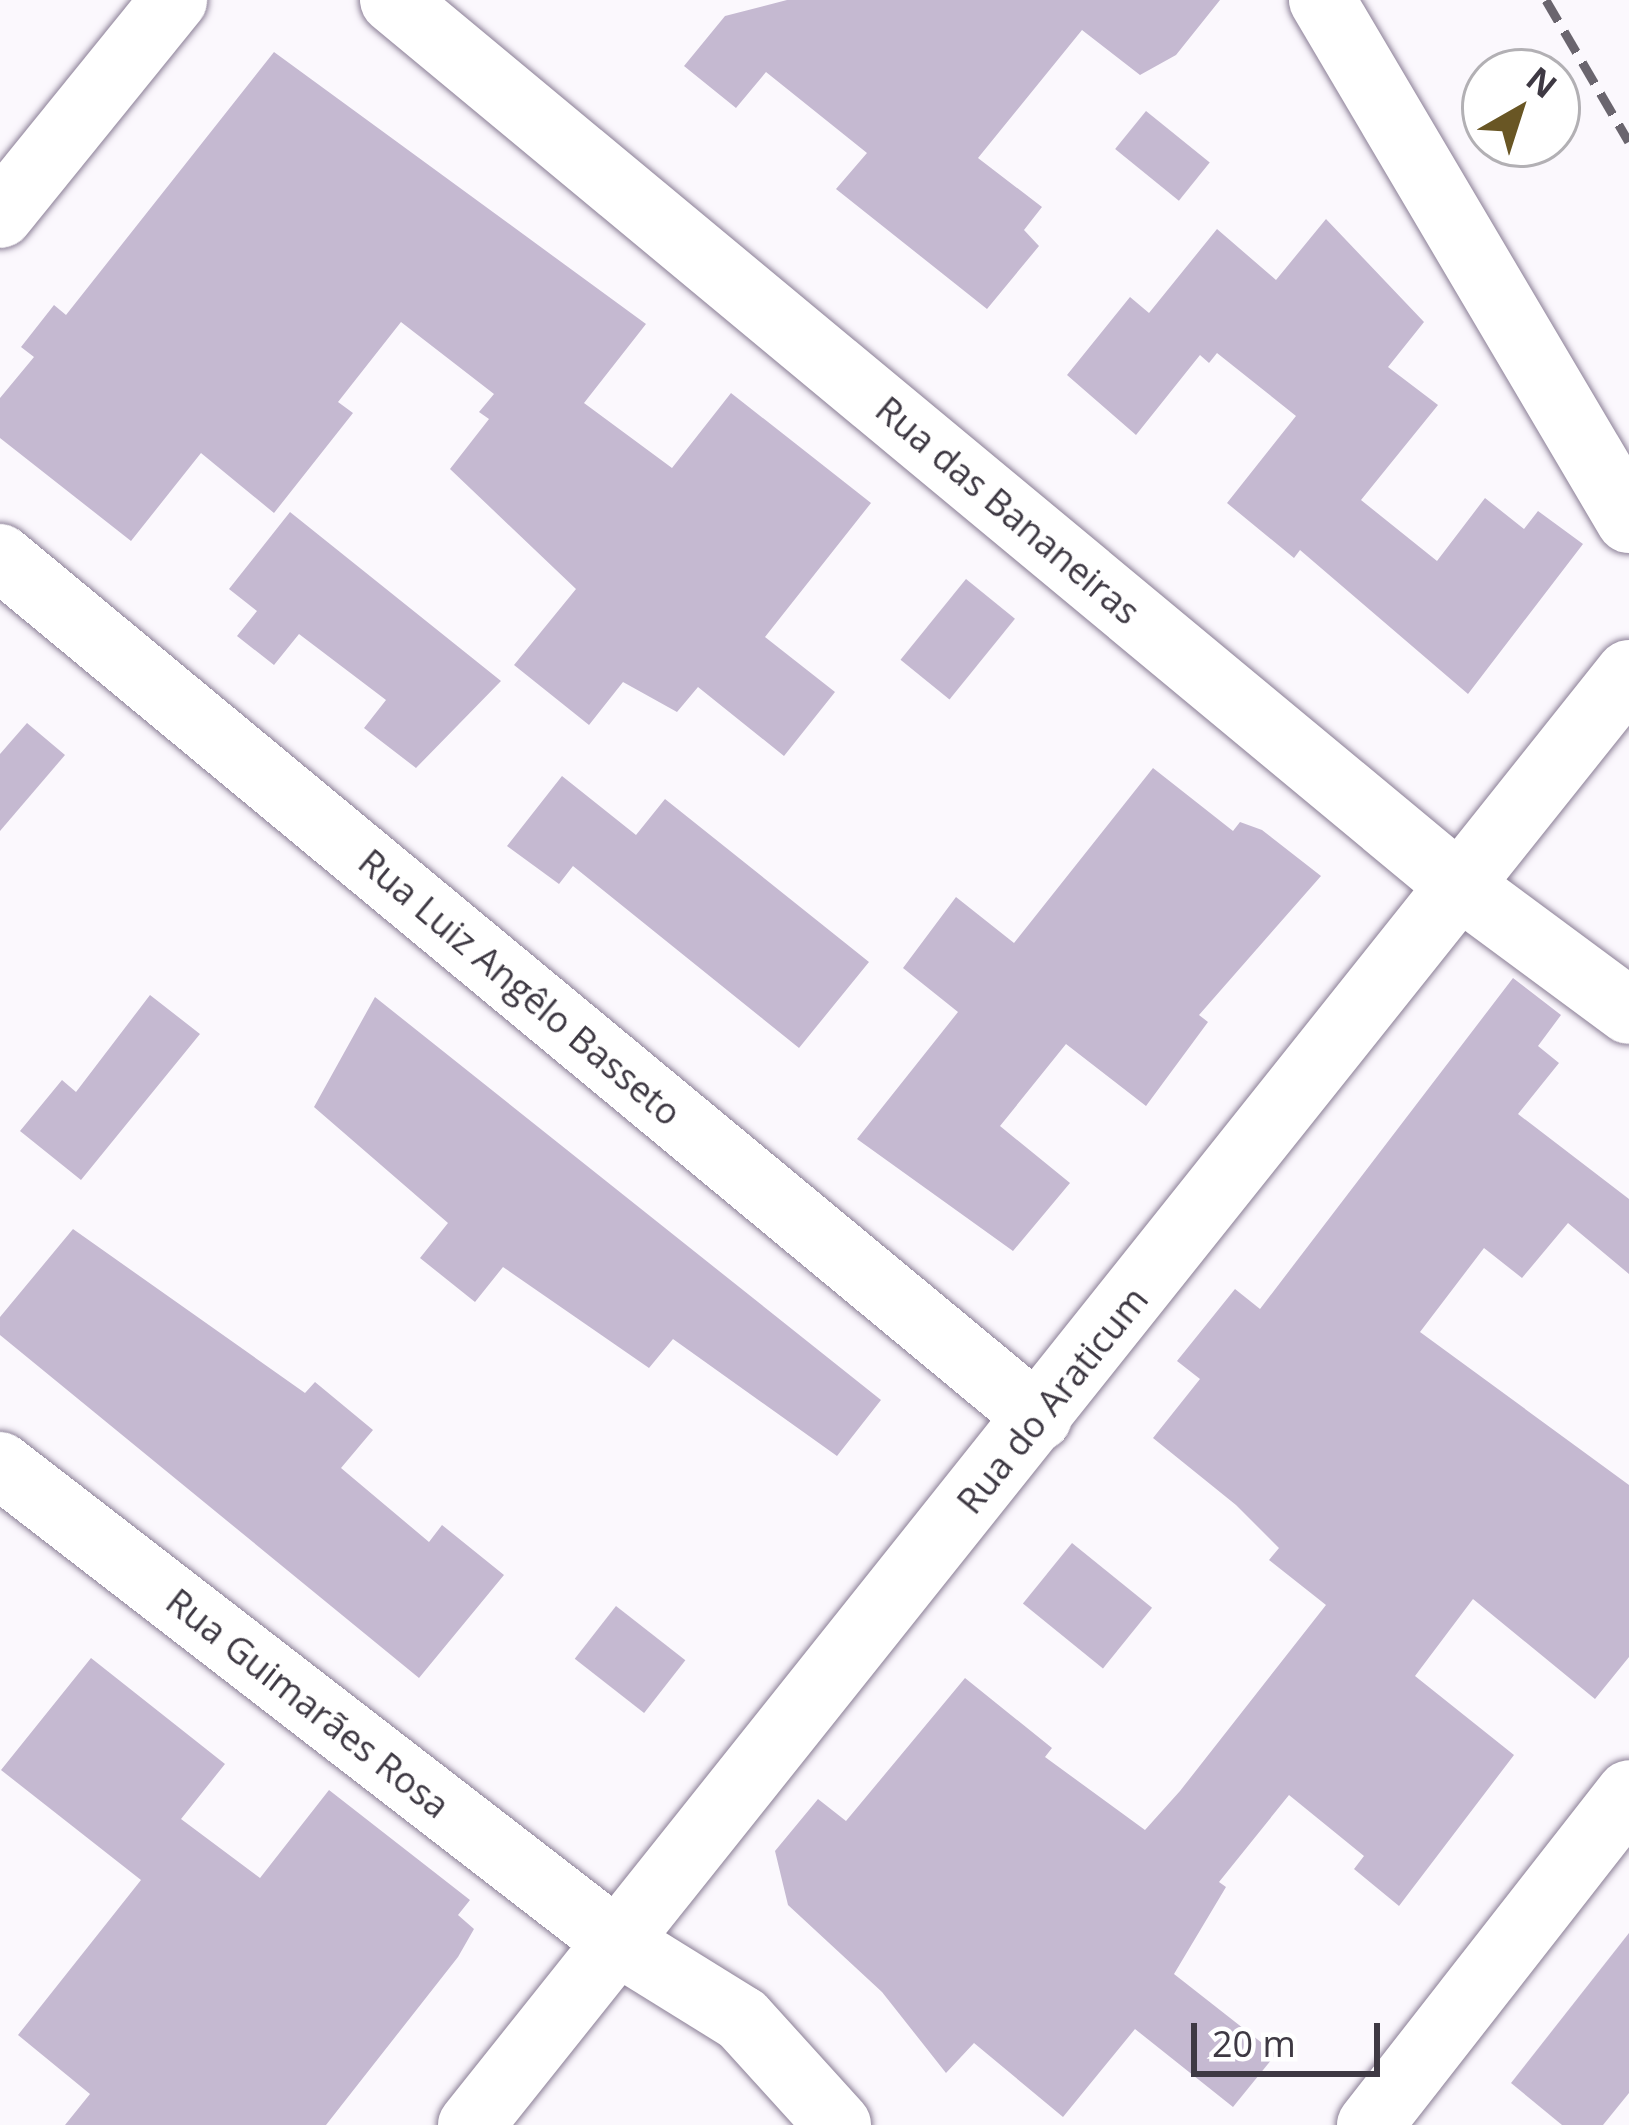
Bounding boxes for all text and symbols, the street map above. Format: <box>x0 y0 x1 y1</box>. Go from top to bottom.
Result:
north arrow <box>1461 48 1581 168</box>
text: N <box>1517 56 1567 108</box>
street label: Rua das Bananeiras <box>867 387 1149 633</box>
street label: Rua Luiz Angêlo Basseto <box>350 840 690 1134</box>
street label: Rua do Araticum <box>948 1278 1156 1522</box>
street label: Rua Guimarães Rosa <box>158 1579 458 1827</box>
scale bar <box>1197 1999 1386 2073</box>
text: 20 m <box>1212 2019 1296 2068</box>

